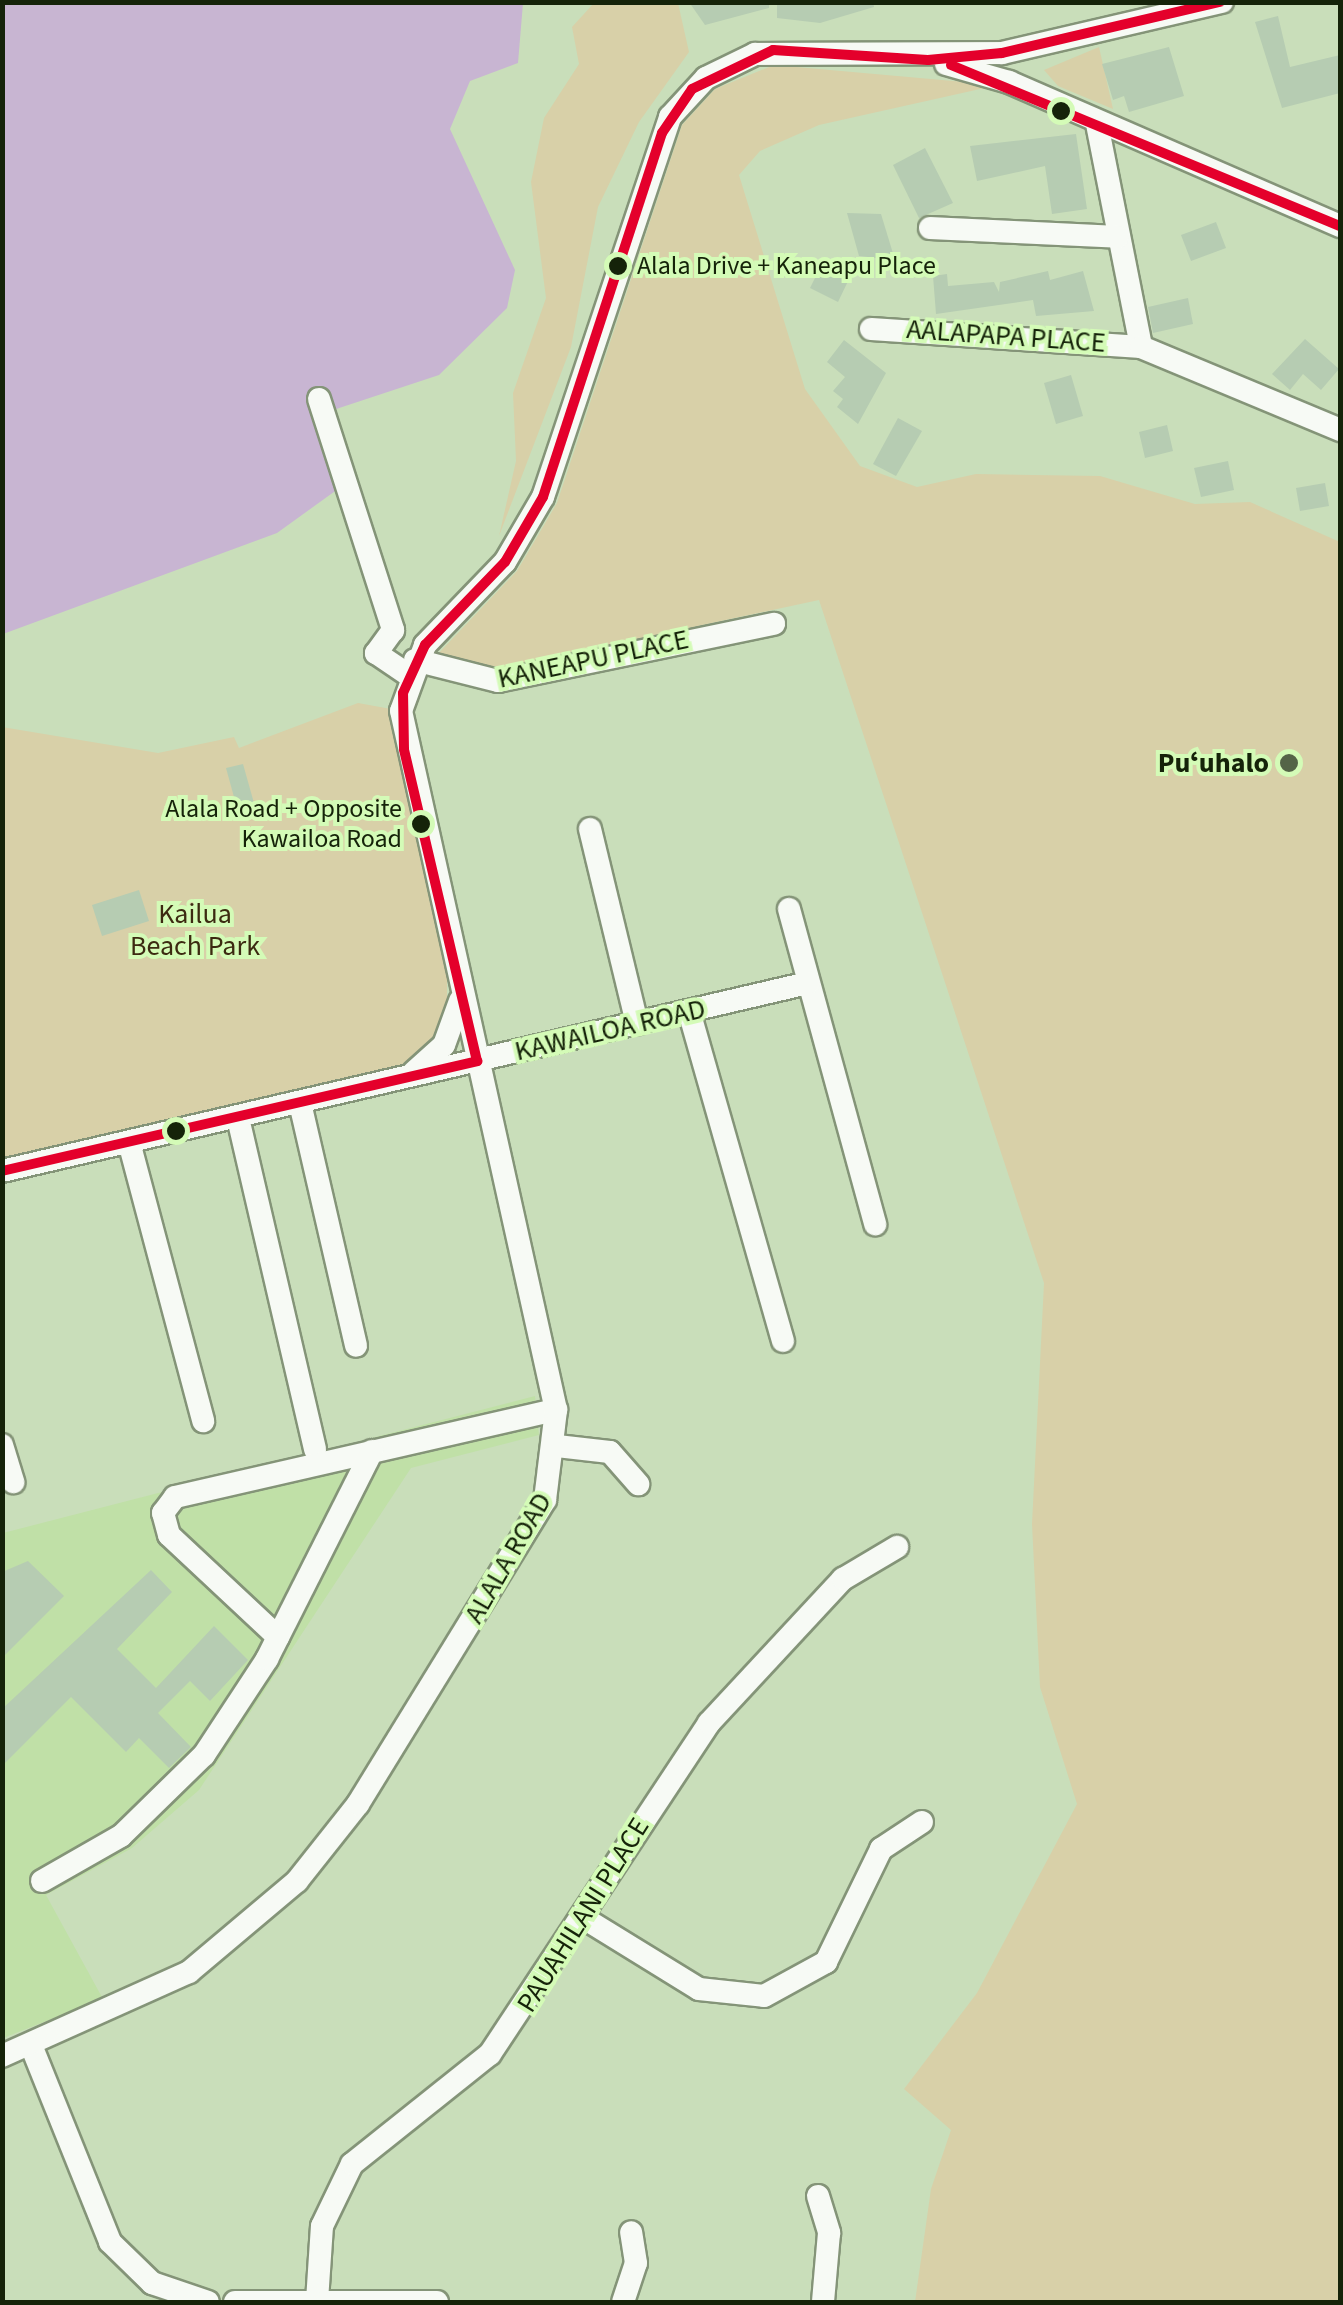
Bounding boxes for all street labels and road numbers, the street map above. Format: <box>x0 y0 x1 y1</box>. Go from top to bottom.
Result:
street label: AALAPAPA PLACE <box>905 312 1107 360</box>
street label: KANEAPU PLACE <box>495 622 691 696</box>
street label: KAWAILOA ROAD <box>512 992 708 1068</box>
street label: ALALA ROAD <box>457 1487 559 1629</box>
street label: PAUAHILANI PLACE <box>510 1812 656 2018</box>

